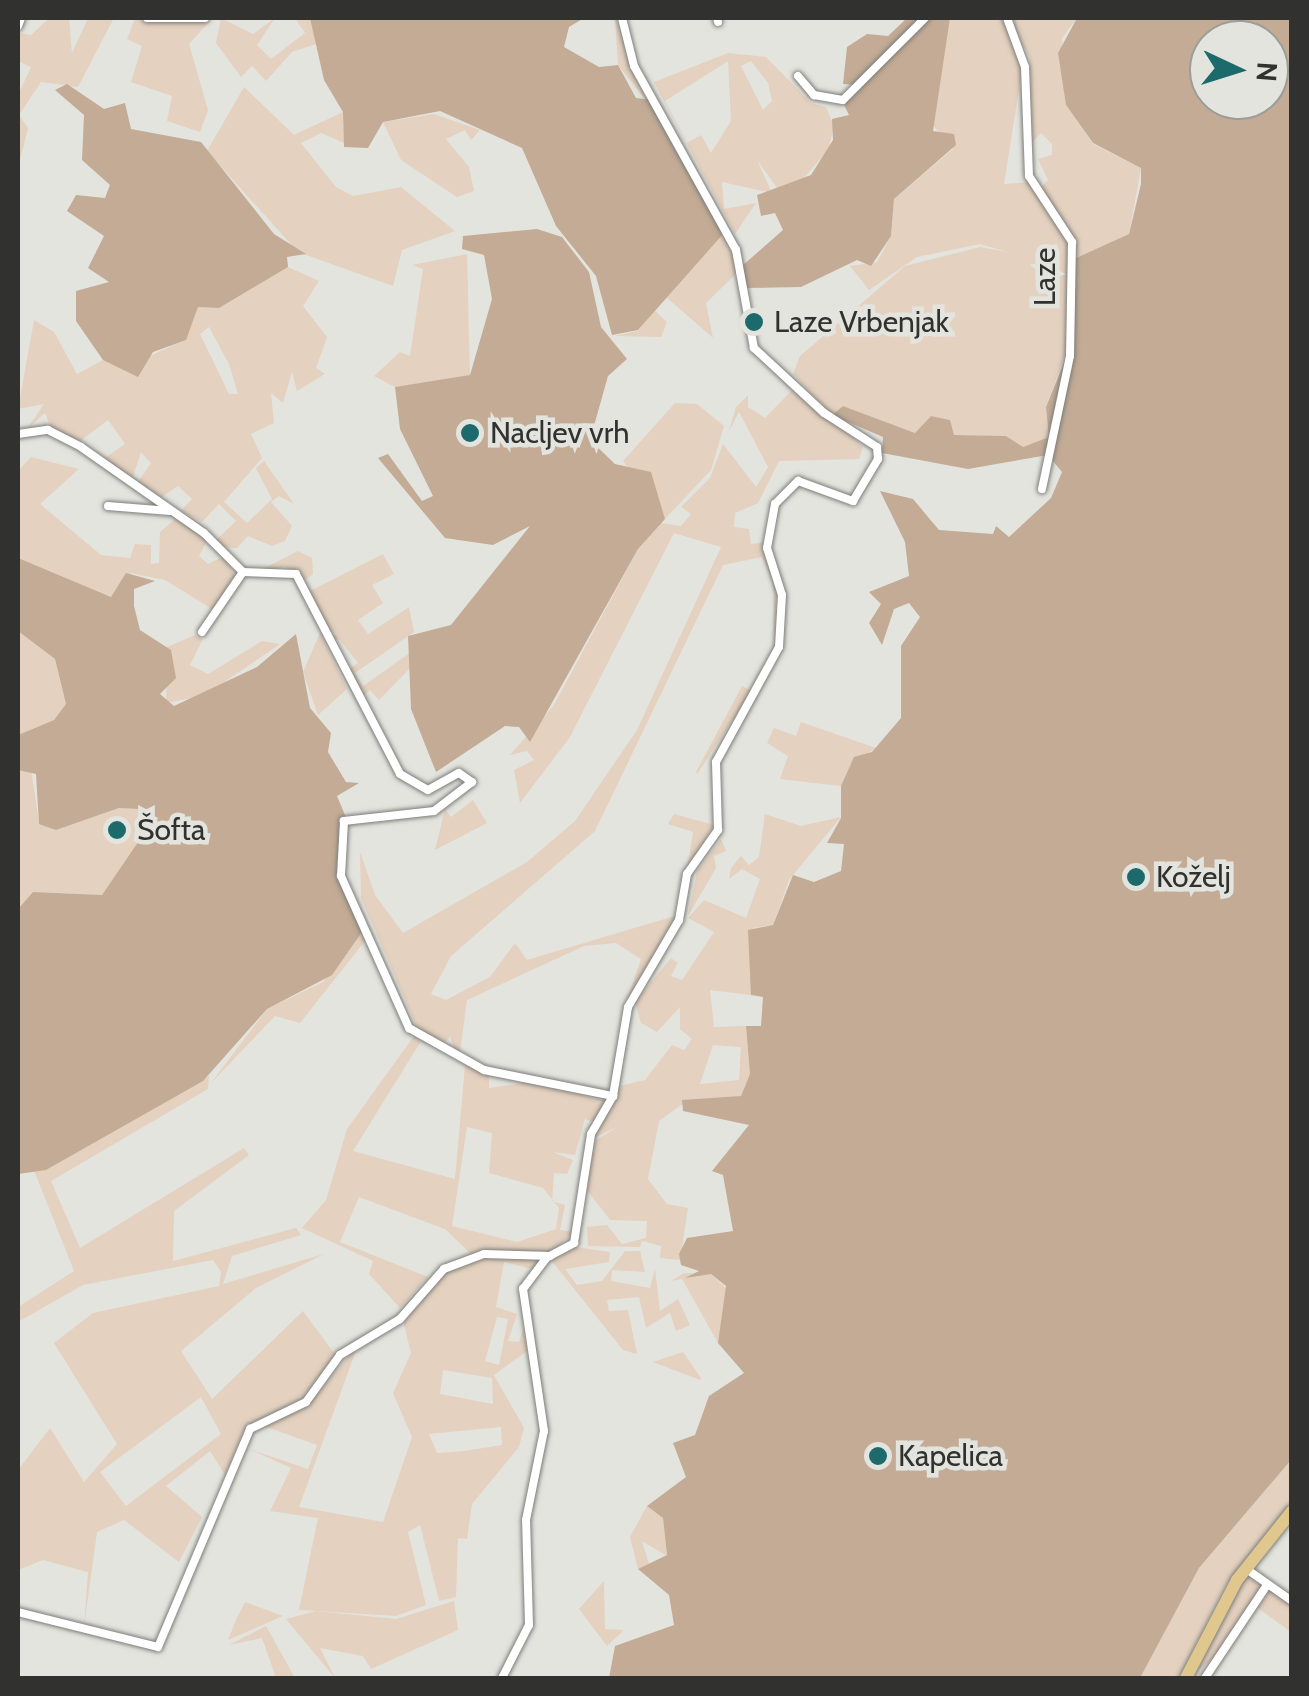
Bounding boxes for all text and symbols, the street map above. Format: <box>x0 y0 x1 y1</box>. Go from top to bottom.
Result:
north arrow <box>1189 20 1289 120</box>
text: N <box>1249 61 1285 83</box>
street label: Laze <box>1027 248 1063 306</box>
place label: Laze Vrbenjak <box>774 304 949 340</box>
marker: Laze Vrbenjak <box>743 311 765 333</box>
place label: Nacljev vrh <box>490 415 630 451</box>
marker: Nacljev vrh <box>459 422 481 444</box>
place label: Šofta <box>137 812 205 848</box>
marker: Šofta <box>106 819 128 841</box>
place label: Koželj <box>1156 859 1231 895</box>
marker: Koželj <box>1125 866 1147 888</box>
place label: Kapelica <box>898 1438 1003 1474</box>
marker: Kapelica <box>867 1445 889 1467</box>

